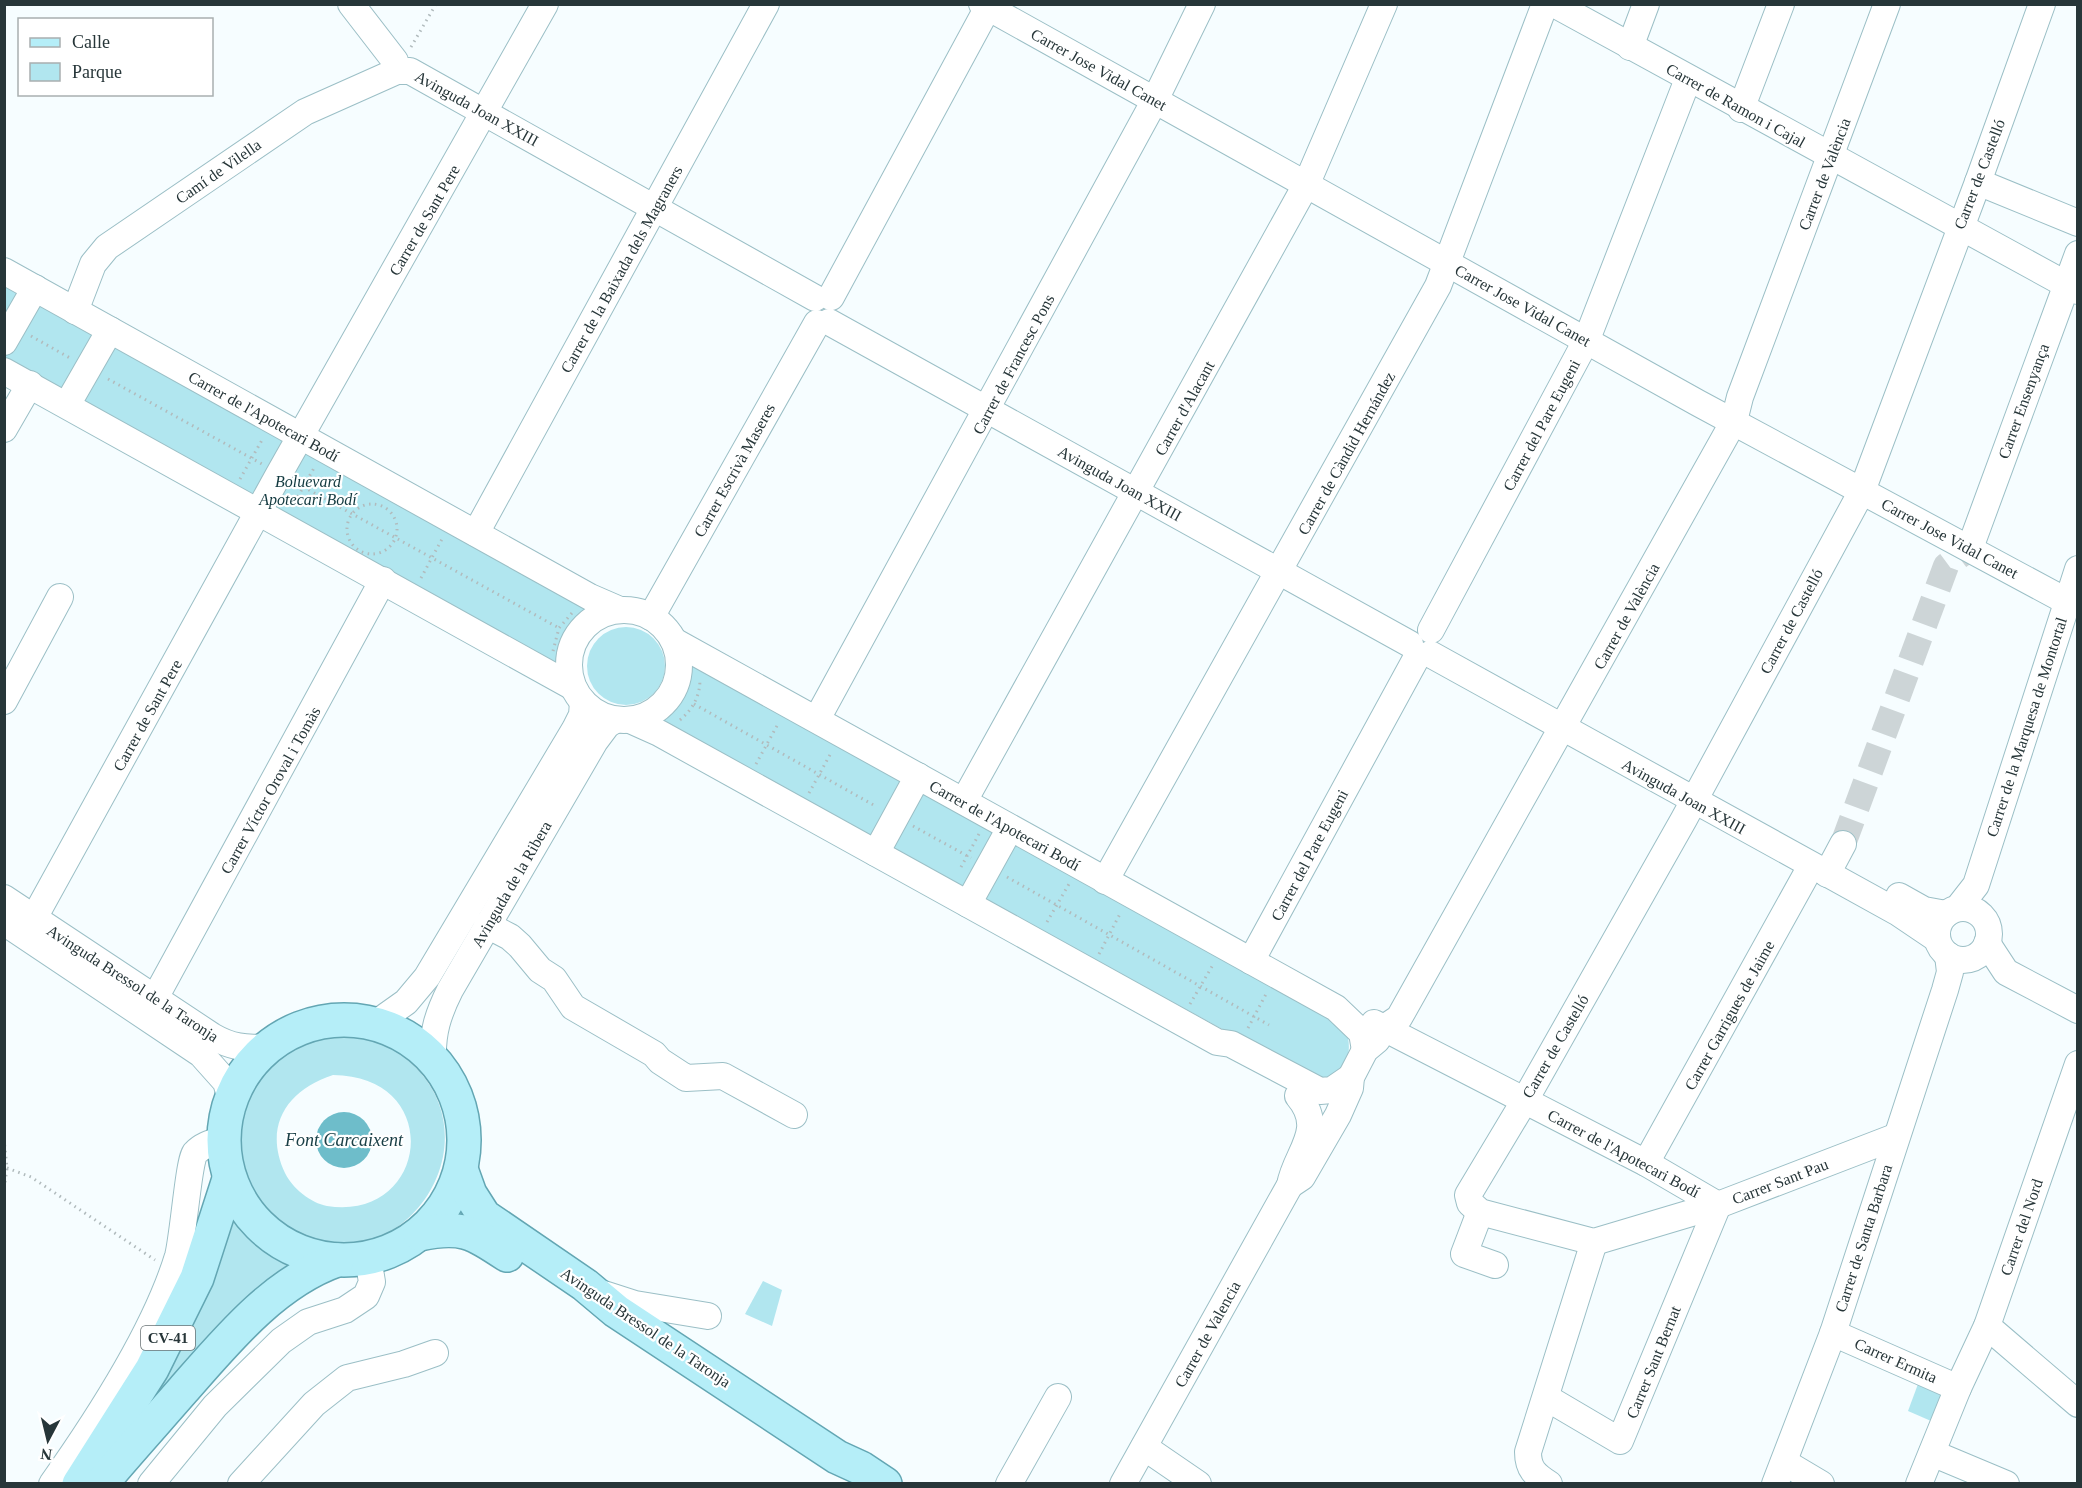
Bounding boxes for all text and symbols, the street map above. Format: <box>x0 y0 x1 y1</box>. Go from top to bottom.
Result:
legend <box>18 18 213 96</box>
street label: Carrer Jose Vidal Canet <box>1028 25 1170 114</box>
text: Calle <box>72 32 110 52</box>
street label: Carrer de Ramon i Cajal <box>1663 60 1809 152</box>
text: Parque <box>72 62 122 82</box>
street label: Avinguda Joan XXIII <box>412 67 541 150</box>
street label: Carrer de València <box>1795 116 1854 233</box>
street label: Carrer de Castelló <box>1951 117 2008 232</box>
street label: Camí de Vilella <box>172 136 264 207</box>
street label: Carrer de Sant Pere <box>386 162 463 279</box>
street label: Carrer de la Baixada dels Magraners <box>557 163 686 376</box>
street label: Carrer Jose Vidal Canet <box>1452 261 1594 350</box>
street label: Carrer de Francesc Pons <box>969 291 1058 437</box>
street label: Carrer Ensenyança <box>1995 341 2053 461</box>
street label: Carrer del Pare Eugeni <box>1500 356 1584 494</box>
street label: Carrer d'Alacant <box>1151 358 1218 458</box>
street label: Carrer de l'Apotecari Bodí <box>185 368 342 466</box>
street label: Carrer de Càndid Hernández <box>1295 369 1398 538</box>
street label: Carrer Escrivà Maseres <box>691 400 778 540</box>
street label: Avinguda Joan XXIII <box>1055 442 1184 525</box>
park label: Boluevard Apotecari Bodí <box>258 473 358 509</box>
street label: Carrer Jose Vidal Canet <box>1879 495 2021 582</box>
street label: Carrer de València <box>1590 560 1663 672</box>
street label: Carrer de Castelló <box>1757 566 1826 677</box>
street label: Carrer de la Marquesa de Montortal <box>1983 615 2071 839</box>
street label: Carrer de Sant Pere <box>110 657 185 774</box>
street label: Carrer Víctor Oroval i Tomàs <box>217 704 324 877</box>
street label: Avinguda Joan XXIII <box>1619 755 1748 838</box>
street label: Carrer de l'Apotecari Bodí <box>926 777 1083 875</box>
street label: Carrer del Pare Eugeni <box>1268 786 1352 924</box>
street label: Avinguda de la Ribera <box>468 818 555 951</box>
street label: Avinguda Bressol de la Taronja <box>43 922 222 1046</box>
street label: Carrer Garrigues de Jaime <box>1681 937 1779 1093</box>
street label: Carrer de Castelló <box>1519 992 1592 1101</box>
street label: Carrer de l'Apotecari Bodí <box>1544 1106 1703 1202</box>
water label: Font Carcaixent <box>284 1130 404 1150</box>
street label: Carrer Sant Pau <box>1730 1155 1831 1208</box>
street label: Carrer de Santa Barbara <box>1832 1162 1895 1314</box>
street label: Carrer del Nord <box>1997 1177 2046 1278</box>
street label: Avinguda Bressol de la Taronja <box>557 1264 734 1391</box>
street label: Carrer de Valencia <box>1171 1278 1244 1390</box>
street label: Carrer Sant Bernat <box>1623 1303 1684 1421</box>
road number: CV-41 <box>141 1326 195 1350</box>
street label: Carrer Ermita <box>1852 1335 1940 1386</box>
north arrow <box>18 1410 78 1470</box>
text: N <box>39 1445 53 1464</box>

